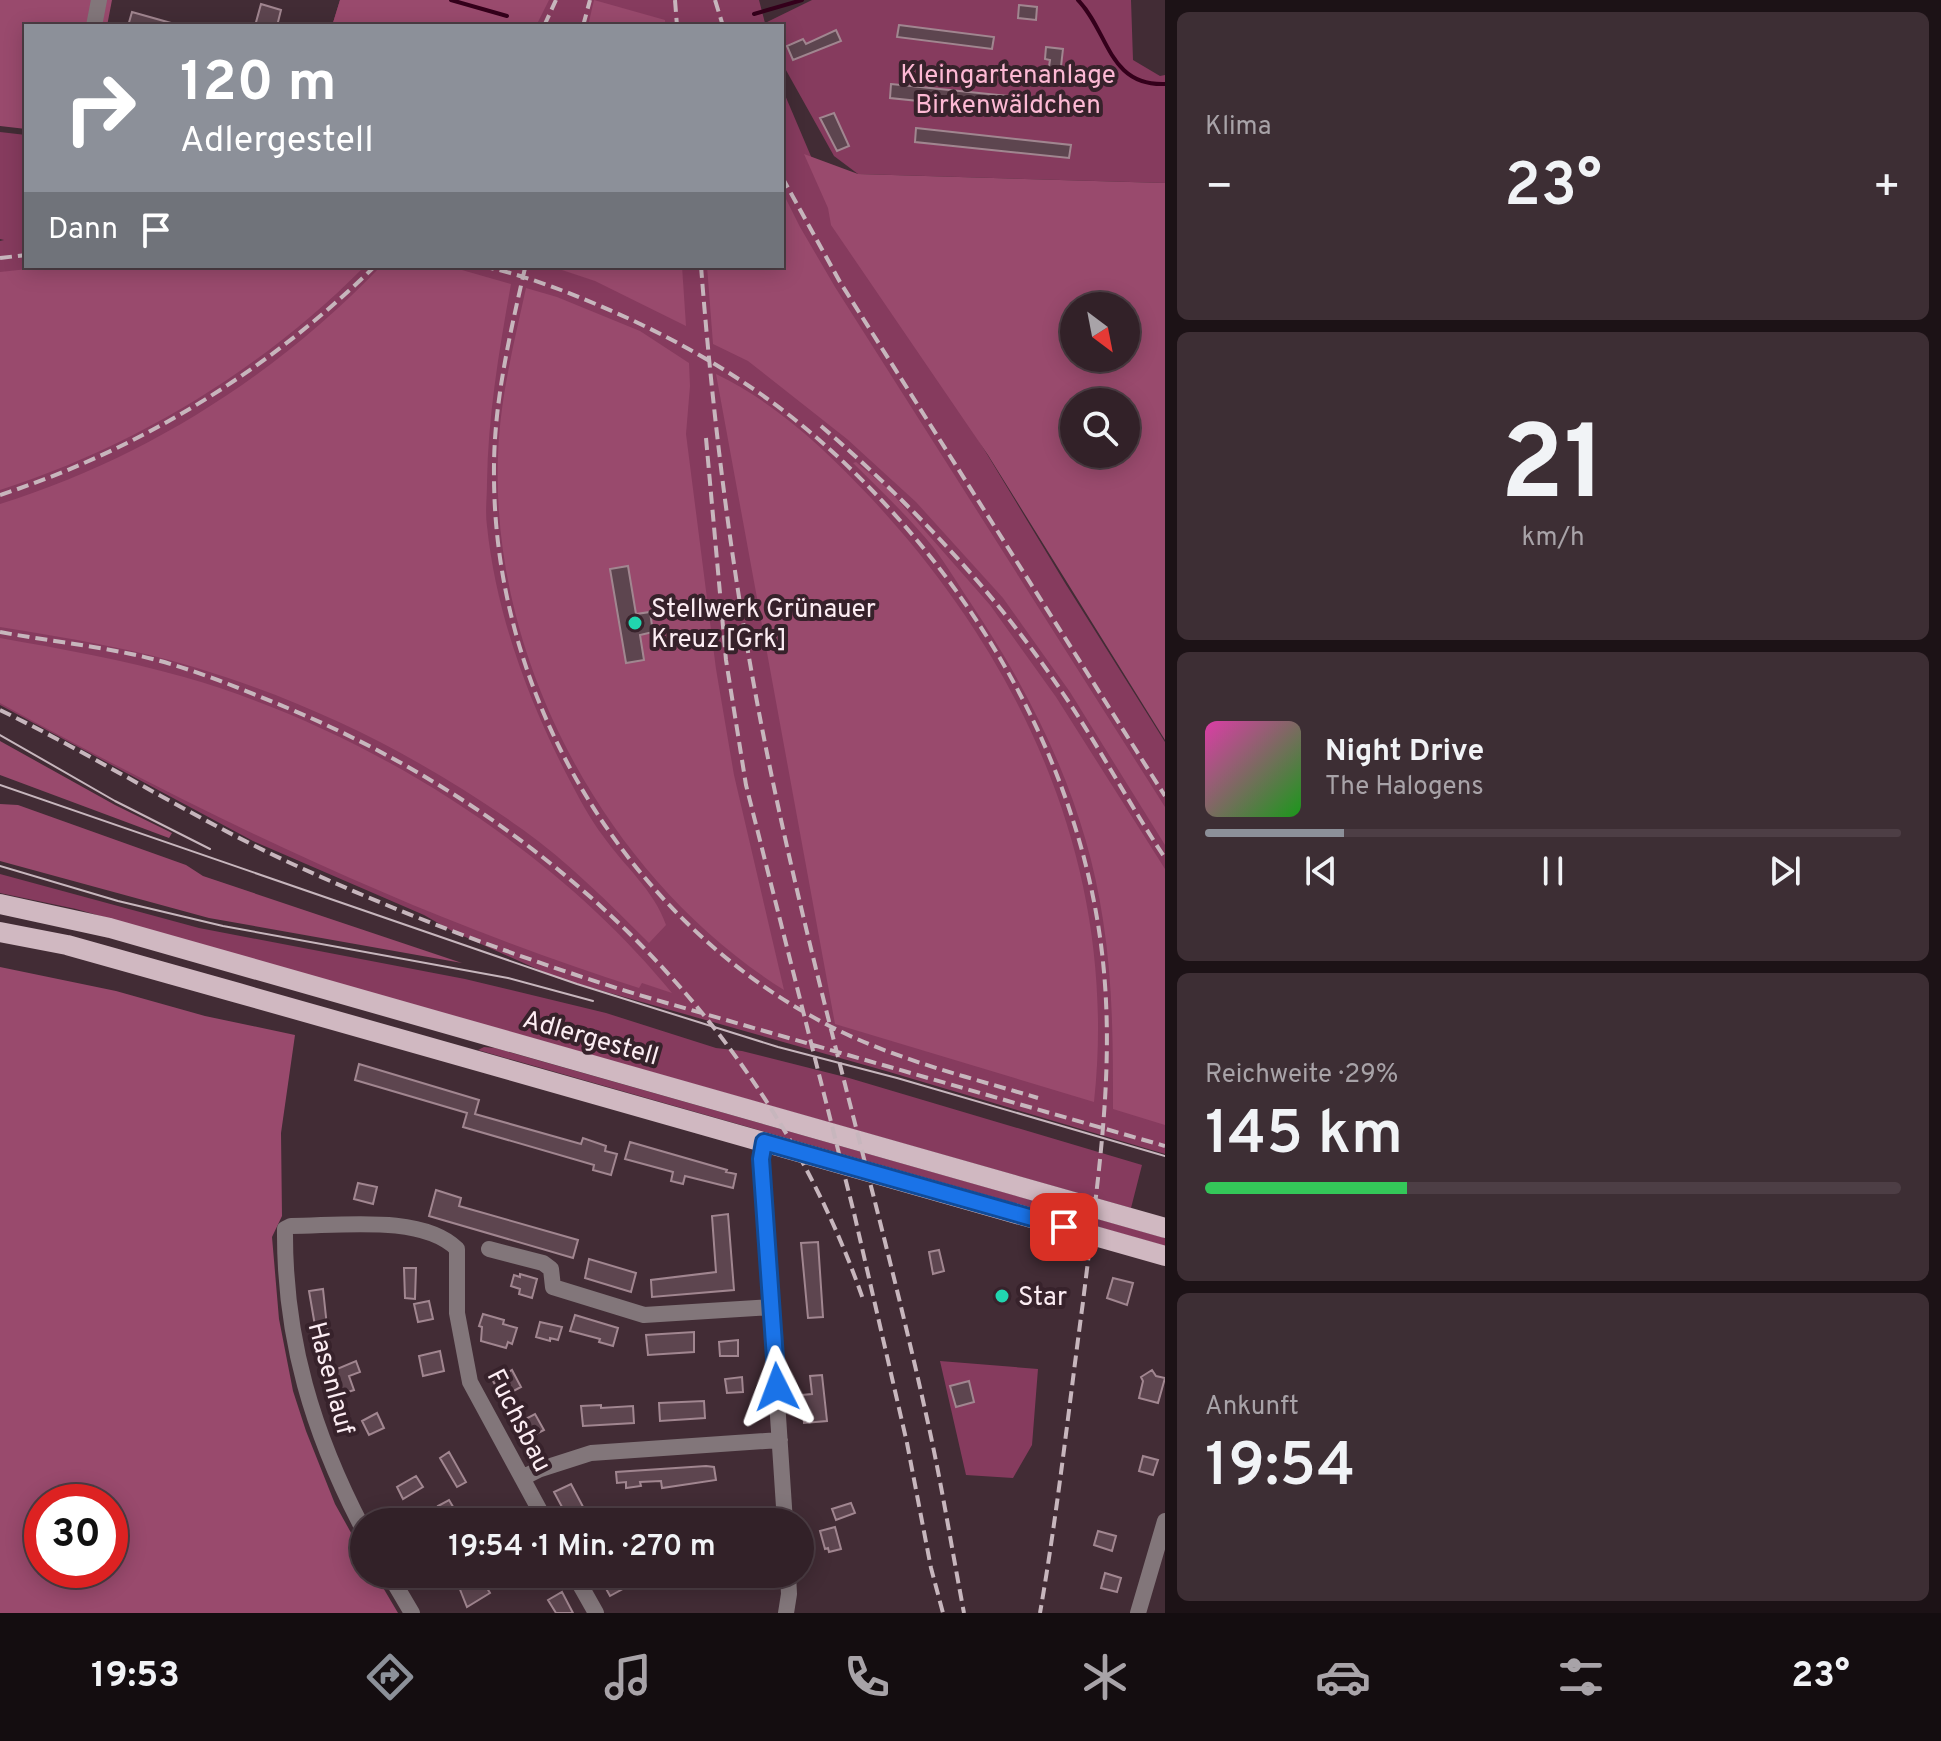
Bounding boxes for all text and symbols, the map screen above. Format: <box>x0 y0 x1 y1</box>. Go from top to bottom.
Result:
text: 120 m <box>180 50 337 120</box>
icon: right <box>48 56 152 160</box>
park label: Kleingartenanlage Birkenwäldchen <box>900 60 1116 123</box>
text: Klima <box>1205 111 1271 144</box>
text: Adlergestell <box>180 119 374 165</box>
text: 23° <box>1504 151 1602 227</box>
text: − <box>1205 161 1233 217</box>
text: + <box>1873 161 1901 217</box>
icon: arrive <box>134 208 178 252</box>
text: Dann <box>48 212 118 249</box>
north arrow <box>1060 292 1140 372</box>
map controls <box>1060 292 1140 468</box>
button: search <box>1060 388 1140 468</box>
text: 21 <box>1500 404 1606 536</box>
text: km/h <box>1521 522 1585 555</box>
place label: Stellwerk Grünauer Kreuz [Grk] <box>651 594 876 657</box>
marker: Stellwerk Grünauer Kreuz [Grk] <box>626 614 644 632</box>
text: Night Drive <box>1325 734 1484 771</box>
text: The Halogens <box>1325 771 1484 804</box>
icon: previous <box>1299 849 1343 893</box>
icon: pause <box>1531 849 1575 893</box>
icon: next <box>1763 849 1807 893</box>
street label: Adlergestell <box>519 1004 662 1075</box>
text: Reichweite · 29% <box>1205 1059 1398 1092</box>
text: 145 km <box>1205 1099 1403 1175</box>
pin <box>1030 1193 1098 1261</box>
icon: arrive <box>1042 1205 1086 1249</box>
place label: Star <box>1018 1282 1067 1315</box>
marker: Star <box>993 1287 1011 1305</box>
street label: Hasenlauf <box>299 1318 361 1439</box>
position arrow <box>735 1345 819 1429</box>
street label: Fuchsbau <box>478 1364 558 1478</box>
text: Ankunft <box>1205 1391 1299 1424</box>
text: 19:54 <box>1205 1431 1355 1507</box>
speed limit sign: 30 <box>24 1484 128 1588</box>
text: 19:54 · 1 Min. · 270 m <box>448 1529 716 1566</box>
icon: directions <box>362 1649 418 1705</box>
icon: music <box>600 1649 656 1705</box>
icon: phone <box>839 1649 895 1705</box>
icon: climate <box>1077 1649 1133 1705</box>
icon: car <box>1315 1649 1371 1705</box>
icon: filters <box>1553 1649 1609 1705</box>
text: 19:53 <box>91 1654 180 1700</box>
text: 23° <box>1791 1654 1850 1700</box>

